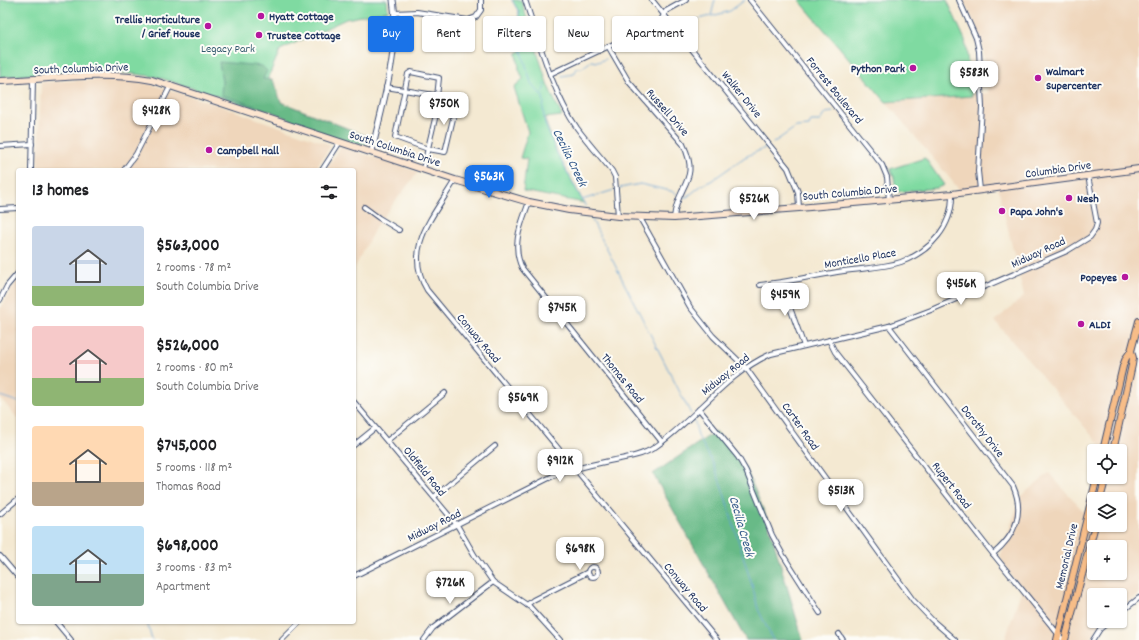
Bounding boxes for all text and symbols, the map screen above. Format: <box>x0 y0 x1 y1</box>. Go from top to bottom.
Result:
place label: Hyatt Cottage <box>269 9 334 26</box>
marker: Hyatt Cottage <box>256 11 266 21</box>
place label: Trellis Horticulture / Grief House <box>115 12 201 43</box>
chip: Buy <box>368 16 414 52</box>
chip: Rent <box>422 16 475 52</box>
chip: Filters <box>483 16 546 52</box>
chip: New <box>554 16 604 52</box>
chip: Apartment <box>612 16 698 52</box>
marker: Trellis Horticulture / Grief House <box>203 21 213 31</box>
place label: Trustee Cottage <box>267 28 341 45</box>
marker: Trustee Cottage <box>254 30 264 40</box>
park label: Legacy Park <box>201 41 255 58</box>
street label: Forrest Boulevard <box>801 54 866 128</box>
street label: South Columbia Drive <box>33 59 129 80</box>
place label: Python Park <box>851 61 905 78</box>
pin: $583K <box>946 61 1002 95</box>
marker: Python Park <box>908 63 918 73</box>
text: $583K <box>959 64 989 83</box>
place label: Walmart Supercenter <box>1046 64 1102 95</box>
street label: Walker Drive <box>717 68 765 122</box>
marker: Walmart Supercenter <box>1033 73 1043 83</box>
street label: Russell Drive <box>641 86 692 140</box>
pin: $750K <box>416 92 472 126</box>
text: $750K <box>429 95 459 114</box>
pin: $428K <box>128 99 184 133</box>
text: $428K <box>142 102 170 121</box>
water label: Cecilia Creek <box>547 126 592 192</box>
street label: South Columbia Drive <box>347 127 442 172</box>
place label: Campbell Hall <box>217 143 279 160</box>
marker: Campbell Hall <box>204 145 214 155</box>
street label: Columbia Drive <box>1024 157 1092 184</box>
pin: $563K <box>461 165 517 199</box>
text: $563K <box>474 168 504 187</box>
text: 13 homes <box>32 180 89 204</box>
icon: filters <box>318 181 340 203</box>
street label: South Columbia Drive <box>802 181 898 206</box>
pin: $526K <box>726 187 782 221</box>
text: $526K <box>739 190 769 209</box>
place label: Nesh <box>1077 191 1099 208</box>
marker: Nesh <box>1064 193 1074 203</box>
place label: Papa John's <box>1010 204 1063 221</box>
marker: Papa John's <box>997 206 1007 216</box>
street label: Midway Road <box>1009 233 1069 273</box>
text: $563,000 <box>156 235 219 259</box>
icon: home <box>64 242 112 290</box>
street label: Monticello Place <box>823 245 897 274</box>
text: 2 rooms · 78 m² <box>156 259 231 278</box>
place label: Popeyes <box>1080 270 1117 287</box>
pin: $456K <box>933 272 989 306</box>
marker: Popeyes <box>1120 272 1130 282</box>
text: $456K <box>946 275 976 294</box>
text: South Columbia Drive <box>156 278 259 297</box>
pin: $459K <box>757 283 813 317</box>
text: $459K <box>770 286 800 305</box>
pin: $745K <box>534 296 590 330</box>
text: $745K <box>548 299 577 318</box>
street label: Conway Road <box>452 310 504 367</box>
place label: ALDI <box>1089 317 1111 334</box>
marker: ALDI <box>1076 319 1086 329</box>
text: $526,000 <box>156 335 219 359</box>
icon: home <box>64 342 112 390</box>
street label: Thomas Road <box>596 350 647 408</box>
street label: Midway Road <box>698 350 754 400</box>
text: 2 rooms · 80 m² <box>156 359 233 378</box>
text: South Columbia Drive <box>156 378 259 397</box>
pin: $569K <box>495 386 551 420</box>
text: $569K <box>508 389 538 408</box>
street label: Carter Road <box>777 399 823 454</box>
street label: Dorothy Drive <box>956 402 1008 462</box>
text: $745,000 <box>156 435 217 459</box>
icon: home <box>64 442 112 490</box>
street label: Oldfield Road <box>398 443 449 501</box>
map controls <box>1087 444 1127 628</box>
button: locate <box>1087 444 1127 484</box>
pin: $912K <box>532 449 588 483</box>
text: $912K <box>546 452 574 471</box>
text: 5 rooms · 118 m² <box>156 459 232 478</box>
street label: Rupert Road <box>927 459 975 513</box>
text: Thomas Road <box>156 478 221 497</box>
pin: $513K <box>813 479 869 513</box>
text: $513K <box>827 482 855 501</box>
button: layers <box>1087 492 1127 532</box>
water label: Cecilia Creek <box>723 494 759 561</box>
street label: Midway Road <box>405 506 464 547</box>
street label: Memorial Drive <box>1052 522 1083 591</box>
text: $698,000 <box>156 535 219 559</box>
pin: $698K <box>552 537 608 571</box>
text: $698K <box>565 540 595 559</box>
button: + <box>1087 540 1127 580</box>
icon: home <box>64 542 112 590</box>
text: 3 rooms · 83 m² <box>156 559 232 578</box>
street label: Conway Road <box>659 559 711 616</box>
pin: $726K <box>422 571 478 605</box>
text: $726K <box>435 574 465 593</box>
text: Apartment <box>156 578 210 597</box>
button: − <box>1087 588 1127 628</box>

